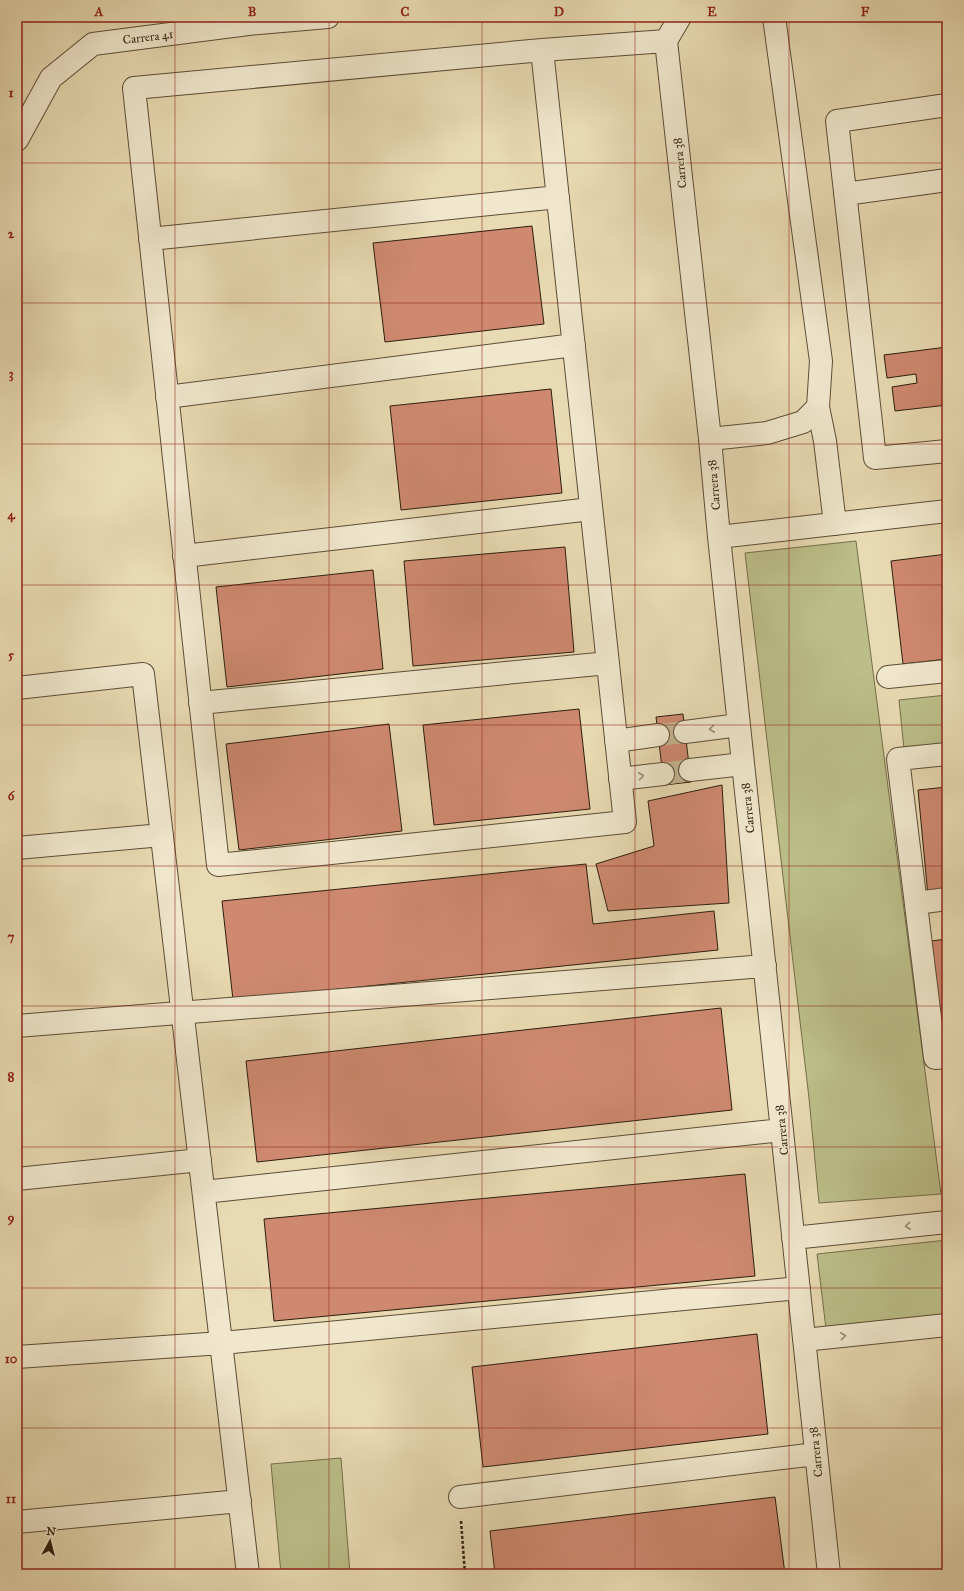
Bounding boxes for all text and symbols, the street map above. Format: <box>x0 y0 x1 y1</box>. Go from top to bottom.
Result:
text: A <box>94 4 104 20</box>
text: B <box>248 4 257 20</box>
text: C <box>401 4 410 20</box>
text: D <box>554 4 564 20</box>
text: E <box>707 4 717 20</box>
text: F <box>861 4 870 20</box>
street label: Carrera 41 <box>122 27 174 47</box>
text: 1 <box>8 85 14 101</box>
street label: Carrera 38 <box>670 137 690 189</box>
text: 2 <box>8 226 15 242</box>
text: 3 <box>8 366 14 382</box>
street label: Carrera 38 <box>705 459 723 511</box>
text: 4 <box>7 507 15 523</box>
text: 5 <box>8 647 15 663</box>
one-way arrow <box>709 724 715 733</box>
one-way arrow <box>638 772 645 781</box>
street label: Carrera 38 <box>738 782 758 834</box>
text: 6 <box>8 788 16 804</box>
text: 7 <box>8 929 15 945</box>
text: 8 <box>8 1069 15 1085</box>
street label: Carrera 38 <box>772 1104 792 1156</box>
text: 9 <box>8 1210 15 1226</box>
one-way arrow <box>905 1222 911 1231</box>
one-way arrow <box>840 1332 846 1341</box>
text: 10 <box>5 1351 18 1367</box>
street label: Carrera 38 <box>806 1426 826 1478</box>
text: 11 <box>6 1491 16 1507</box>
north arrow <box>30 1521 70 1561</box>
text: N <box>46 1525 57 1539</box>

